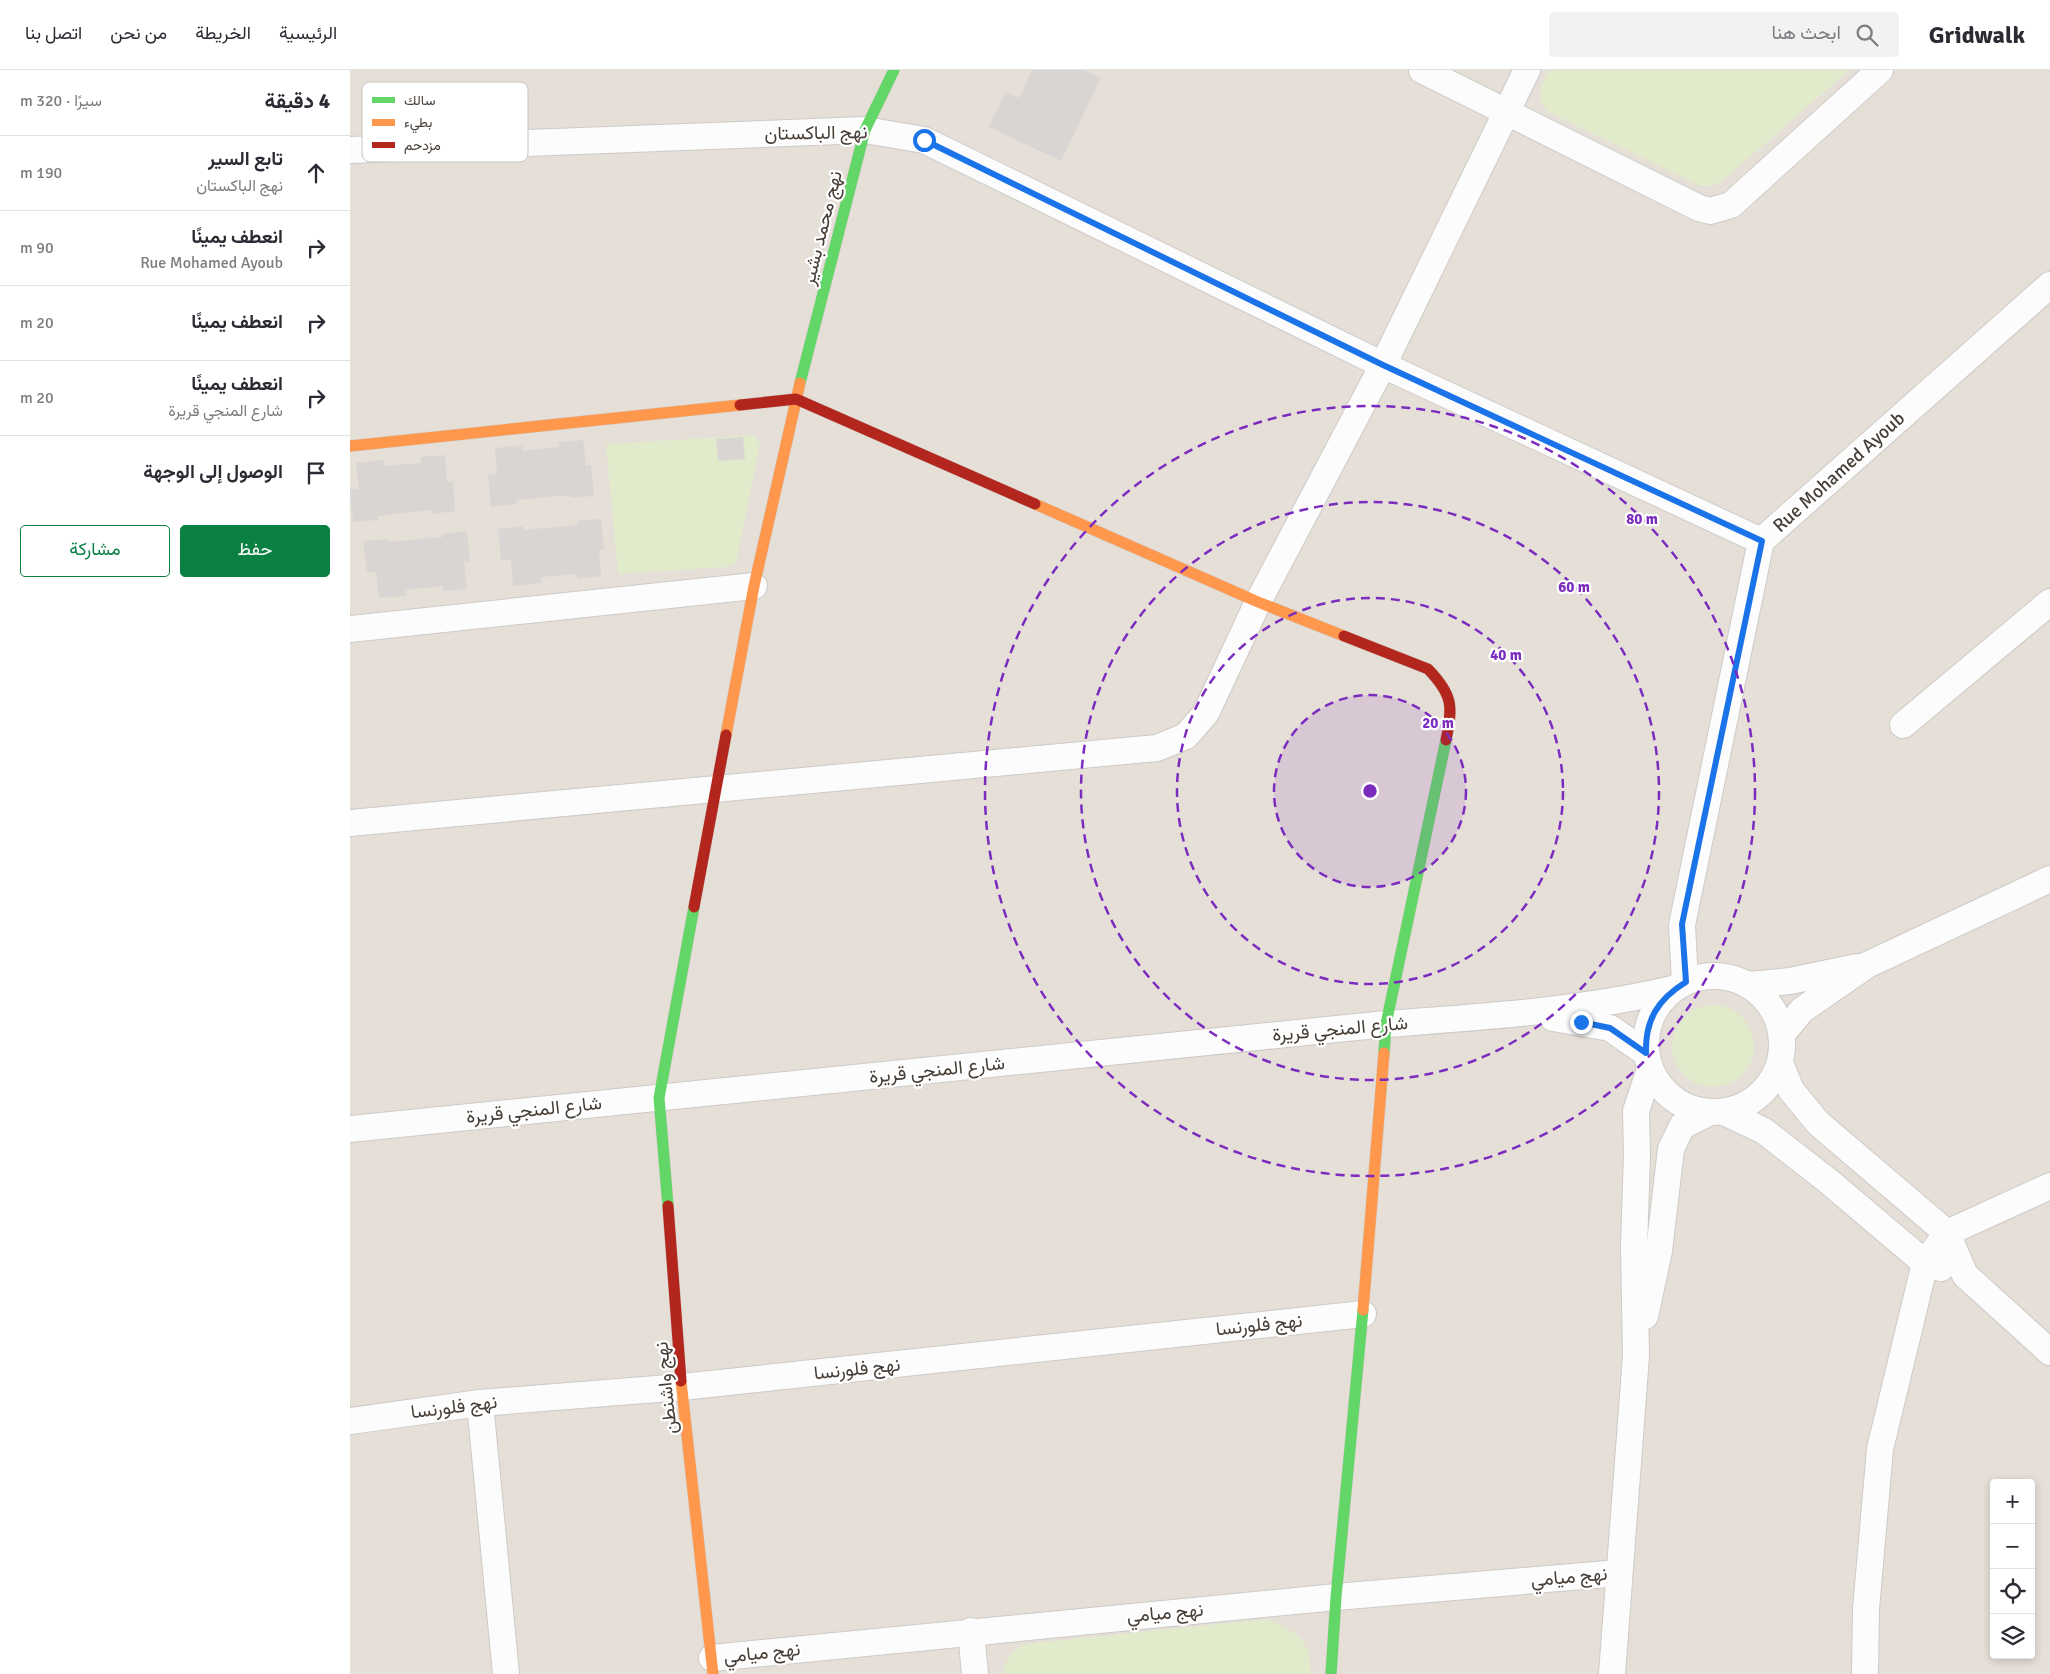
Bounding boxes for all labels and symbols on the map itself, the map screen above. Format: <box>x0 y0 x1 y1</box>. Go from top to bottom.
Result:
legend <box>362 82 528 162</box>
text: سالك <box>404 92 435 109</box>
text: بطيء <box>404 114 432 134</box>
street label: نهج الباكستان <box>764 120 868 147</box>
route start <box>913 129 936 152</box>
text: مزدحم <box>404 137 441 154</box>
street label: نهج محمد بشير <box>796 168 849 289</box>
street label: Rue Mohamed Ayoub <box>1768 406 1910 538</box>
text: 80 m <box>1626 510 1658 528</box>
text: 60 m <box>1558 578 1590 596</box>
text: 40 m <box>1490 646 1522 664</box>
text: 20 m <box>1422 714 1454 732</box>
centre of rings <box>1361 782 1379 800</box>
street label: شارع المنجي قريرة <box>1271 1011 1409 1050</box>
route end <box>1570 1011 1593 1034</box>
street label: شارع المنجي قريرة <box>868 1051 1006 1092</box>
street label: شارع المنجي قريرة <box>465 1091 603 1132</box>
street label: نهج فلورنسا <box>1215 1309 1304 1342</box>
street label: نهج واشنطن <box>649 1340 684 1435</box>
street label: نهج فلورنسا <box>813 1353 902 1386</box>
street label: نهج فلورنسا <box>409 1390 499 1425</box>
street label: نهج ميامي <box>1530 1562 1609 1595</box>
street label: نهج ميامي <box>1126 1598 1205 1631</box>
street label: نهج ميامي <box>722 1637 802 1672</box>

